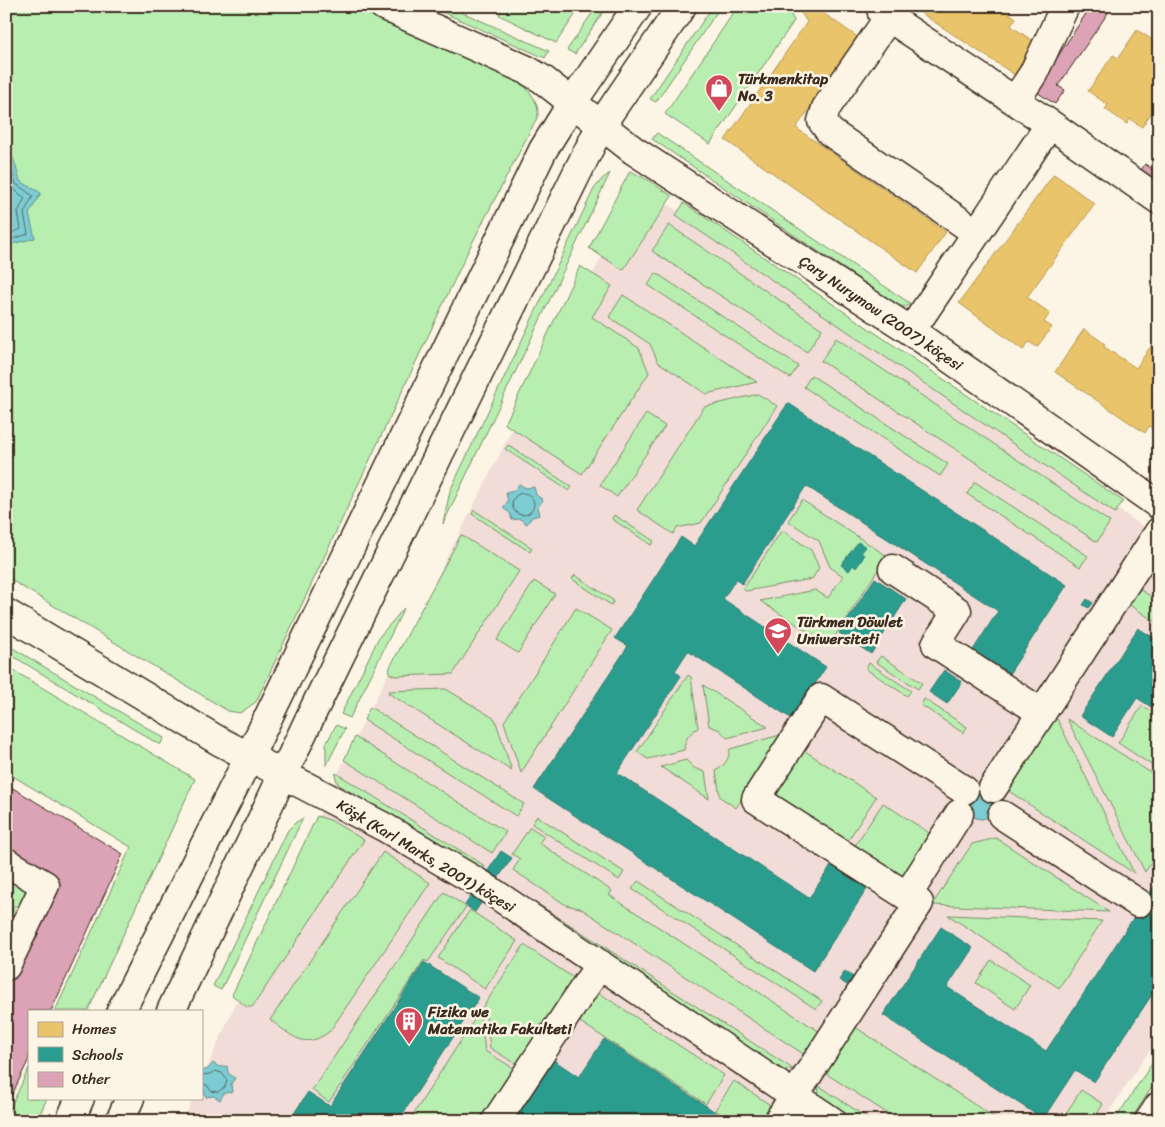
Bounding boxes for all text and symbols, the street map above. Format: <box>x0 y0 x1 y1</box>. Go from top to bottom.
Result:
place label: Türkmenkitap No. 3 <box>737 66 828 109</box>
shop icon: Türkmenkitap No. 3 <box>704 73 734 112</box>
street label: Çary Nurymow (2007) köçesi <box>794 248 969 378</box>
place label: Türkmen Döwlet Uniwersiteti <box>797 609 903 652</box>
school or university icon: Türkmen Döwlet Uniwersiteti <box>763 616 793 655</box>
street label: Köşk (Karl Marks, 2001) köçesi <box>332 792 521 920</box>
place label: Fizika we Matematika Fakulteti <box>427 999 572 1042</box>
building icon: Fizika we Matematika Fakulteti <box>394 1006 424 1045</box>
legend <box>28 1010 202 1100</box>
text: Homes <box>72 1016 116 1042</box>
text: Schools <box>72 1042 123 1068</box>
text: Other <box>72 1066 111 1092</box>

